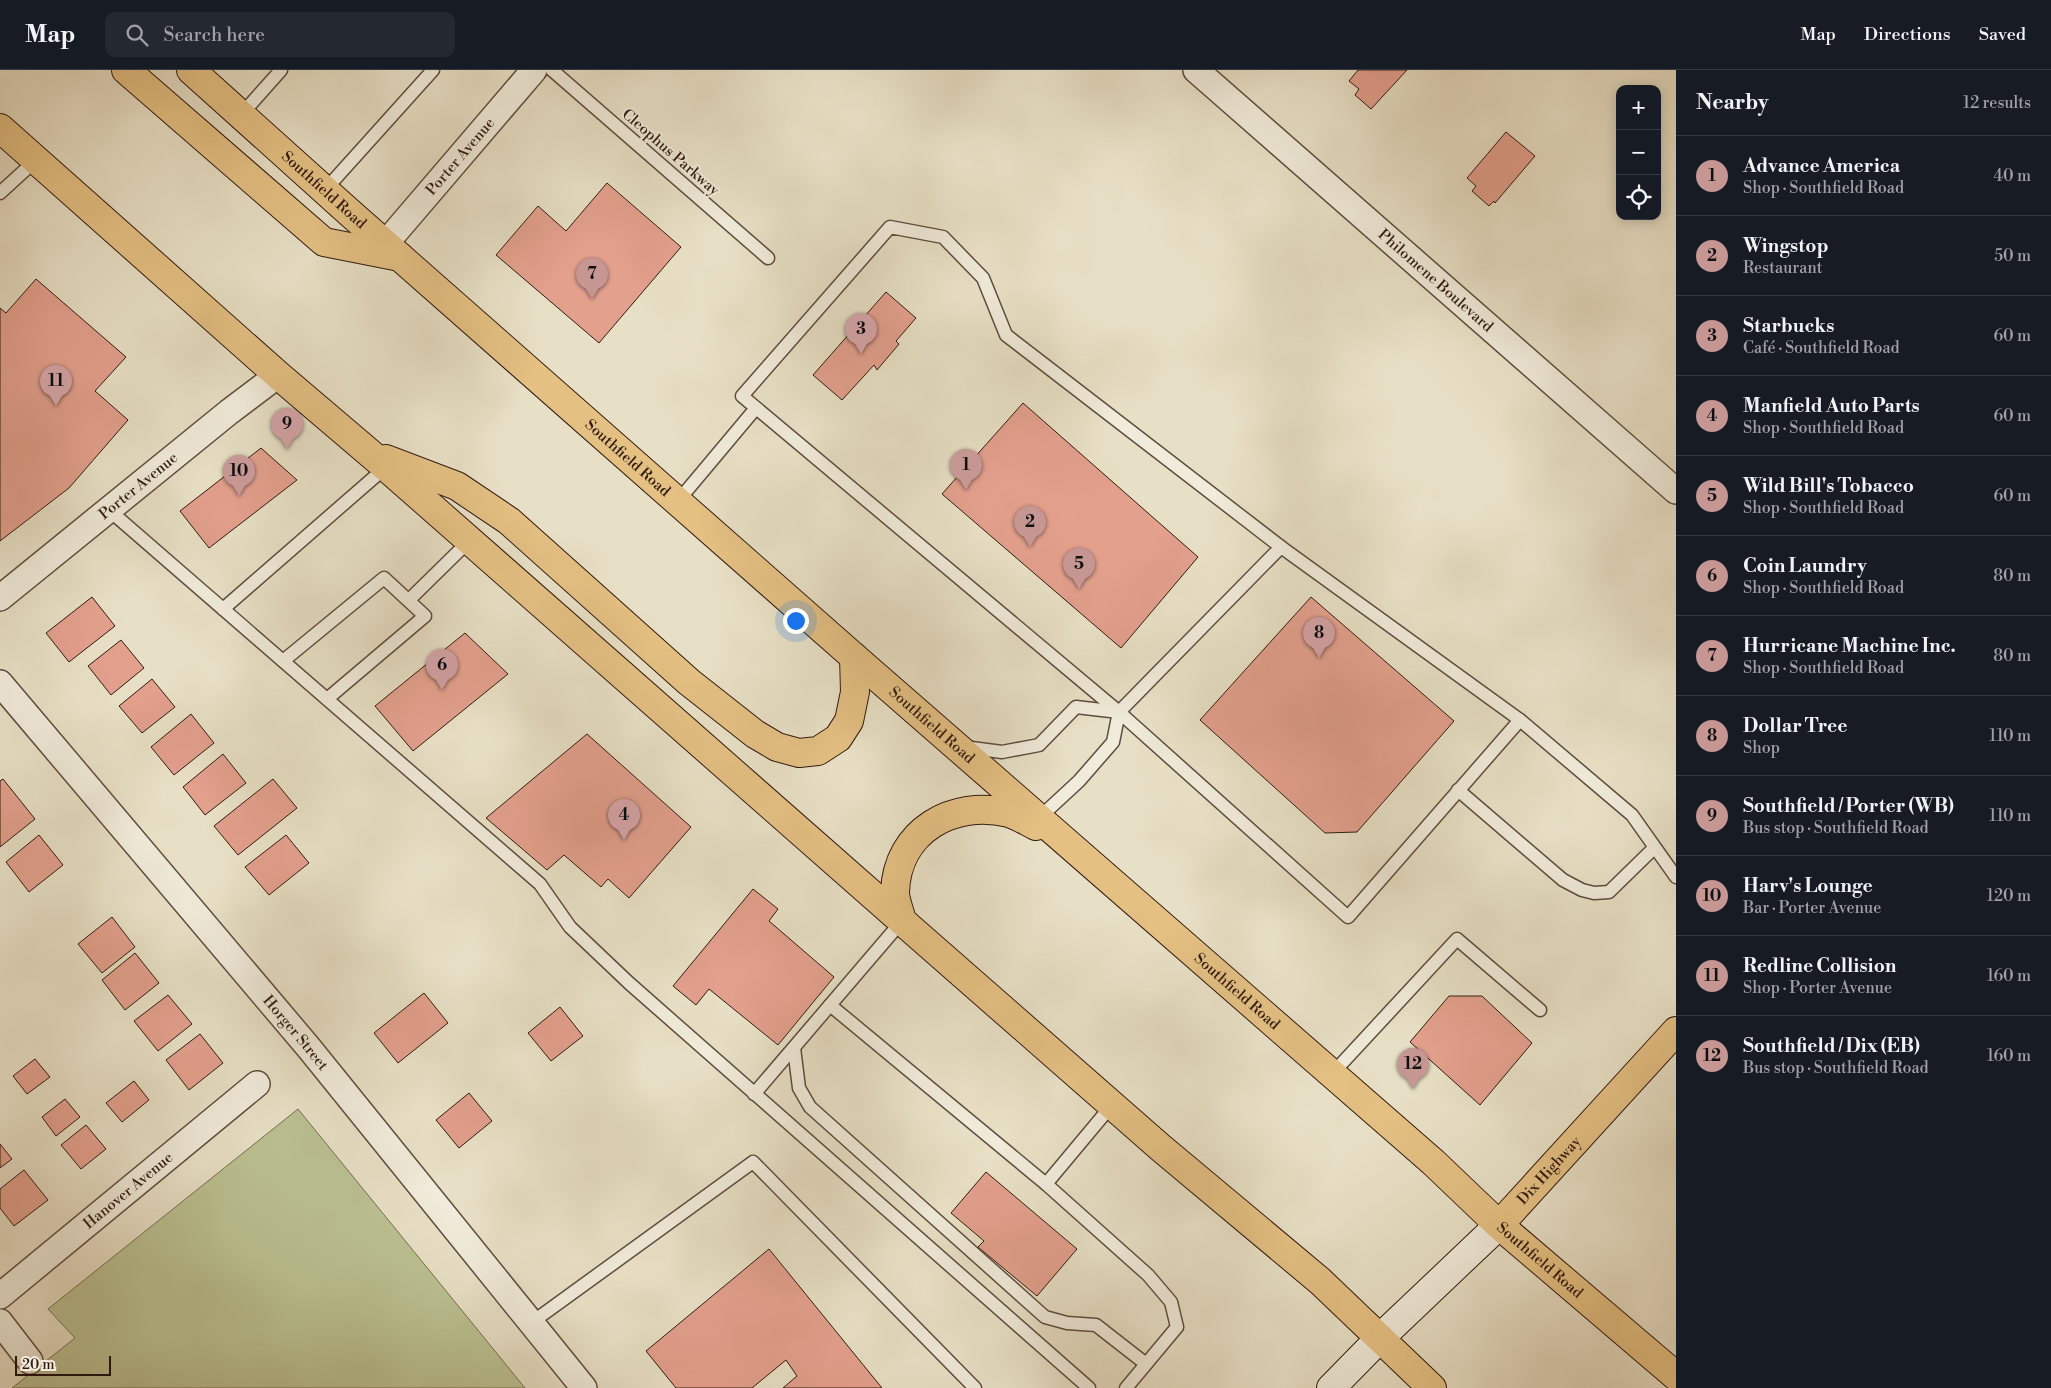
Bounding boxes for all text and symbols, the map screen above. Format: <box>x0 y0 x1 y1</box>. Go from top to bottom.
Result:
search box <box>105 12 455 57</box>
text: Map <box>25 20 75 50</box>
icon: search <box>123 21 151 49</box>
text: Search here <box>163 23 265 47</box>
text: Map <box>1800 23 1836 46</box>
text: Directions <box>1864 23 1951 46</box>
text: Saved <box>1979 23 2026 46</box>
map controls <box>1616 85 1661 220</box>
button: + <box>1616 85 1661 130</box>
text: Nearby <box>1696 90 1769 116</box>
text: 12 results <box>1963 93 2031 113</box>
street label: Cleophus Parkway <box>618 105 724 200</box>
street label: Porter Avenue <box>422 114 499 200</box>
button: − <box>1616 130 1661 175</box>
street label: Southfield Road <box>277 147 371 233</box>
text: Advance America <box>1743 154 1900 178</box>
text: 1 <box>1708 166 1716 186</box>
text: 40 m <box>1994 166 2031 186</box>
button: locate <box>1616 175 1661 220</box>
text: Shop · Southfield Road <box>1743 178 1904 198</box>
street label: Philomene Boulevard <box>1374 225 1497 337</box>
text: Wingstop <box>1743 234 1829 258</box>
text: 2 <box>1707 246 1717 266</box>
text: 50 m <box>1994 246 2031 266</box>
pin: 7 <box>576 258 608 299</box>
text: Restaurant <box>1743 258 1822 278</box>
pin: 3 <box>845 313 877 354</box>
text: Starbucks <box>1743 314 1834 338</box>
text: 3 <box>1707 326 1717 346</box>
text: 60 m <box>1993 326 2031 346</box>
text: Café · Southfield Road <box>1743 338 1900 358</box>
pin: 11 <box>40 365 72 406</box>
text: Manfield Auto Parts <box>1743 394 1920 418</box>
text: 4 <box>1707 406 1717 426</box>
text: 60 m <box>1993 406 2031 426</box>
pin: 9 <box>271 408 303 449</box>
street label: Southfield Road <box>581 415 674 501</box>
text: Shop · Southfield Road <box>1743 418 1904 438</box>
street label: Porter Avenue <box>95 448 182 524</box>
pin: 1 <box>950 449 982 490</box>
pin: 10 <box>223 455 255 496</box>
text: Wild Bill's Tobacco <box>1743 474 1914 498</box>
text: 5 <box>1707 486 1717 506</box>
text: 60 m <box>1993 486 2031 506</box>
text: Shop · Southfield Road <box>1743 498 1904 518</box>
pin: 2 <box>1014 506 1046 547</box>
pin: 5 <box>1063 548 1095 589</box>
text: Coin Laundry <box>1743 554 1867 578</box>
text: 6 <box>1707 566 1717 586</box>
text: 80 m <box>1993 566 2031 586</box>
text: Shop · Southfield Road <box>1743 578 1904 598</box>
your location <box>783 608 809 634</box>
pin: 8 <box>1303 617 1335 658</box>
text: Hurricane Machine Inc. <box>1743 634 1956 658</box>
text: 7 <box>1707 646 1717 666</box>
text: 80 m <box>1993 646 2031 666</box>
pin: 6 <box>426 649 458 690</box>
text: Shop · Southfield Road <box>1743 658 1904 678</box>
street label: Southfield Road <box>885 683 979 768</box>
text: Dollar Tree <box>1743 714 1848 738</box>
text: 8 <box>1707 726 1717 746</box>
text: 110 m <box>1989 726 2031 746</box>
text: Shop <box>1743 738 1780 758</box>
text: Southfield / Porter (WB) <box>1743 794 1954 818</box>
pin: 4 <box>608 799 640 840</box>
text: 9 <box>1707 806 1717 826</box>
text: 110 m <box>1989 806 2031 826</box>
text: Bus stop · Southfield Road <box>1743 818 1929 838</box>
text: Harv's Lounge <box>1743 874 1873 898</box>
text: 10 <box>1703 886 1721 906</box>
text: 120 m <box>1987 886 2031 906</box>
text: Bar · Porter Avenue <box>1743 898 1881 918</box>
street label: Southfield Road <box>1190 949 1284 1034</box>
text: Redline Collision <box>1743 954 1897 978</box>
text: 11 <box>1704 966 1720 986</box>
text: 160 m <box>1987 966 2031 986</box>
text: Shop · Porter Avenue <box>1743 978 1892 998</box>
street label: Horger Street <box>258 991 333 1075</box>
text: Southfield / Dix (EB) <box>1743 1034 1920 1058</box>
text: 12 <box>1703 1046 1721 1066</box>
text: 160 m <box>1987 1046 2031 1066</box>
pin: 12 <box>1397 1048 1429 1089</box>
text: Bus stop · Southfield Road <box>1743 1058 1929 1078</box>
street label: Dix Highway <box>1513 1132 1586 1209</box>
street label: Hanover Avenue <box>80 1148 177 1233</box>
street label: Southfield Road <box>1493 1218 1587 1303</box>
scale bar <box>15 1353 111 1376</box>
text: 20 m <box>22 1356 54 1374</box>

